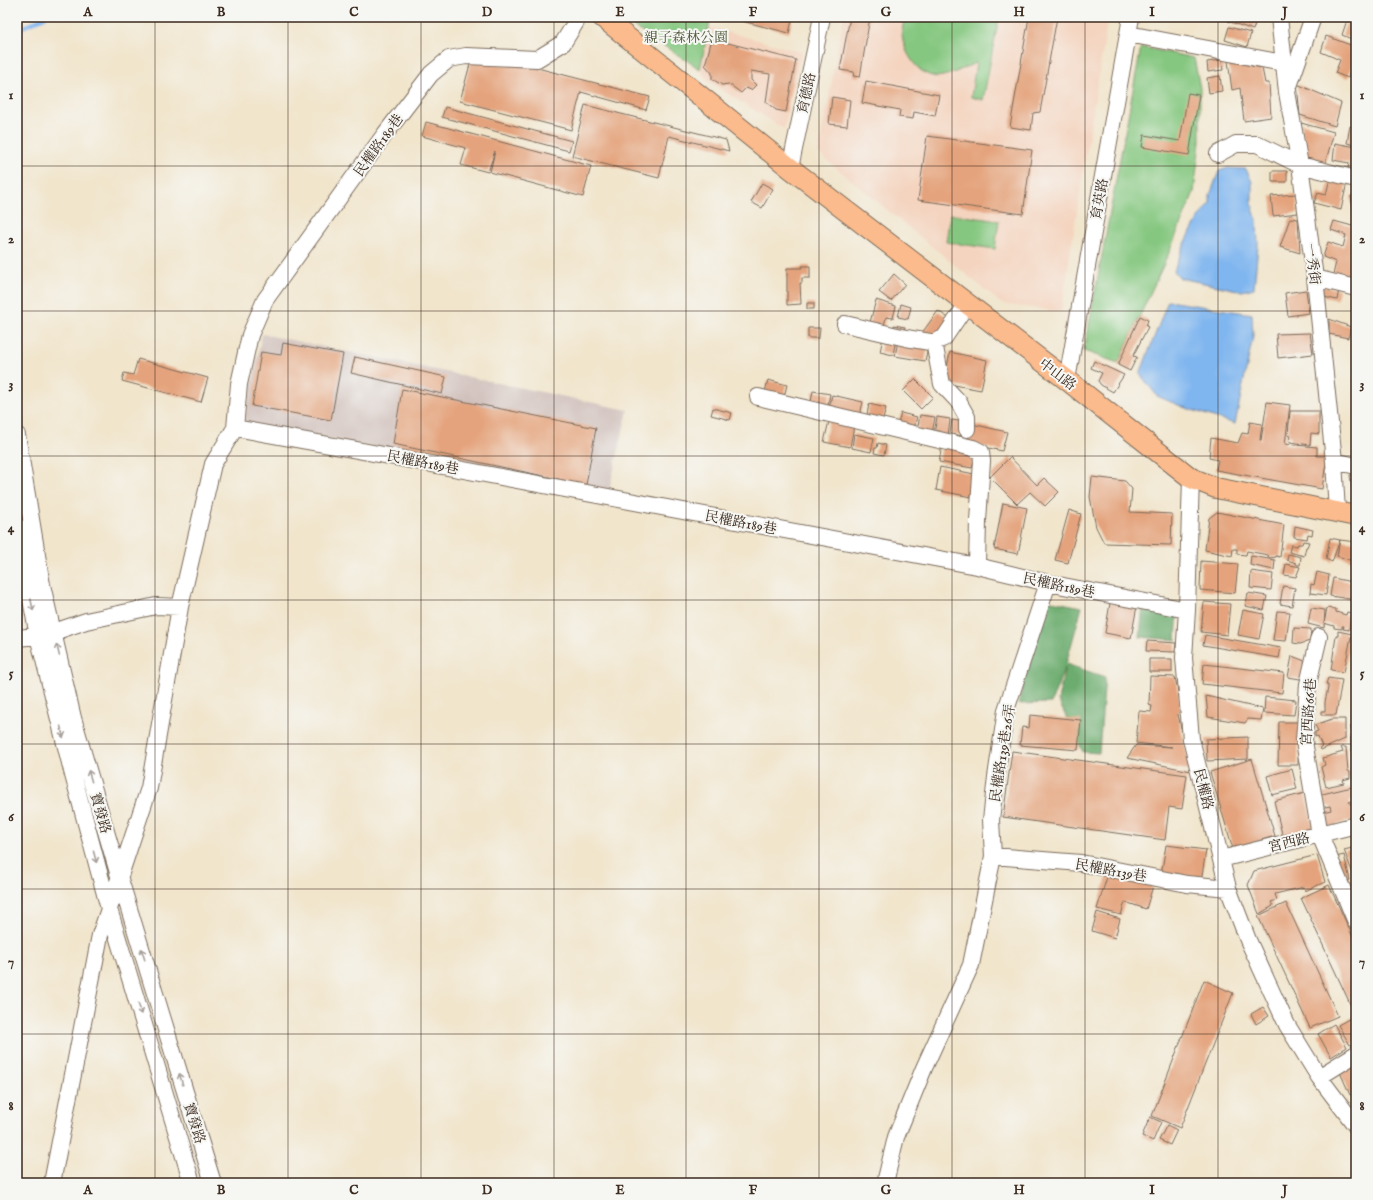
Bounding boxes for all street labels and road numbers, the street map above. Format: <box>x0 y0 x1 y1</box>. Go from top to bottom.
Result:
street label: 育德路 <box>794 71 820 116</box>
street label: 民權路189巷 <box>350 111 407 180</box>
street label: 育英路 <box>1087 177 1112 221</box>
street label: 一秀街 <box>1301 242 1323 286</box>
street label: 中山路 <box>1035 355 1080 395</box>
street label: 民權路189巷 <box>385 447 460 479</box>
street label: 民權路189巷 <box>703 507 778 539</box>
street label: 民權路189巷 <box>1021 570 1096 602</box>
street label: 宮西路66巷 <box>1298 678 1320 747</box>
street label: 民權路139巷26弄 <box>986 703 1020 803</box>
street label: 民權路 <box>1189 767 1217 812</box>
street label: 寶發路 <box>86 791 114 836</box>
street label: 宮西路 <box>1267 829 1312 857</box>
street label: 民權路139巷 <box>1074 856 1148 886</box>
street label: 寶發路 <box>179 1101 209 1146</box>

